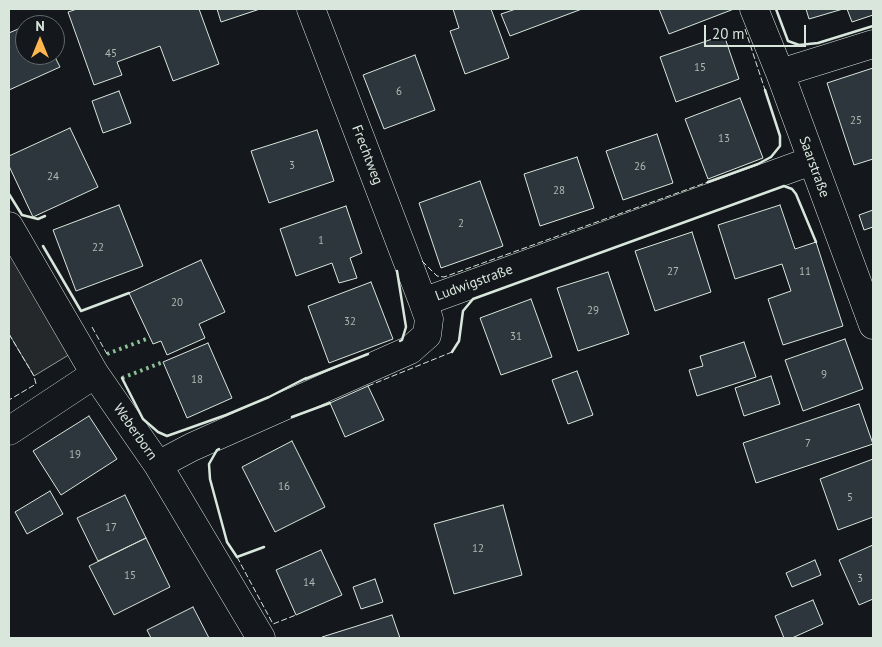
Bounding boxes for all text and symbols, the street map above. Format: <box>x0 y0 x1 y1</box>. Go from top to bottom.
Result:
north arrow <box>15 15 65 65</box>
scale bar <box>707 15 810 47</box>
text: N <box>35 17 45 35</box>
text: 20 m <box>712 24 745 43</box>
house number: 45 <box>105 47 117 61</box>
house number: 15 <box>694 61 706 75</box>
house number: 6 <box>396 85 402 99</box>
house number: 25 <box>850 114 862 128</box>
street label: Frechtweg <box>348 123 386 187</box>
house number: 13 <box>718 132 730 146</box>
street label: Saarstraße <box>795 134 833 200</box>
house number: 3 <box>289 159 295 173</box>
house number: 26 <box>634 160 646 174</box>
house number: 24 <box>47 170 59 184</box>
house number: 28 <box>553 184 565 198</box>
house number: 2 <box>458 217 464 231</box>
house number: 1 <box>318 234 324 248</box>
house number: 22 <box>92 241 104 255</box>
street label: Ludwigstraße <box>433 261 515 305</box>
house number: 27 <box>667 265 679 279</box>
house number: 11 <box>799 265 811 279</box>
house number: 20 <box>171 296 183 310</box>
house number: 29 <box>587 304 599 318</box>
house number: 32 <box>344 315 356 329</box>
house number: 31 <box>510 330 522 344</box>
house number: 9 <box>821 368 827 382</box>
house number: 18 <box>191 373 203 387</box>
street label: Weberborn <box>109 401 161 463</box>
house number: 7 <box>805 437 811 451</box>
house number: 19 <box>69 448 81 462</box>
house number: 16 <box>278 480 290 494</box>
house number: 5 <box>847 491 853 505</box>
house number: 17 <box>105 521 117 535</box>
house number: 12 <box>472 542 484 556</box>
house number: 15 <box>124 569 136 583</box>
house number: 3 <box>857 572 863 586</box>
house number: 14 <box>303 576 315 590</box>

